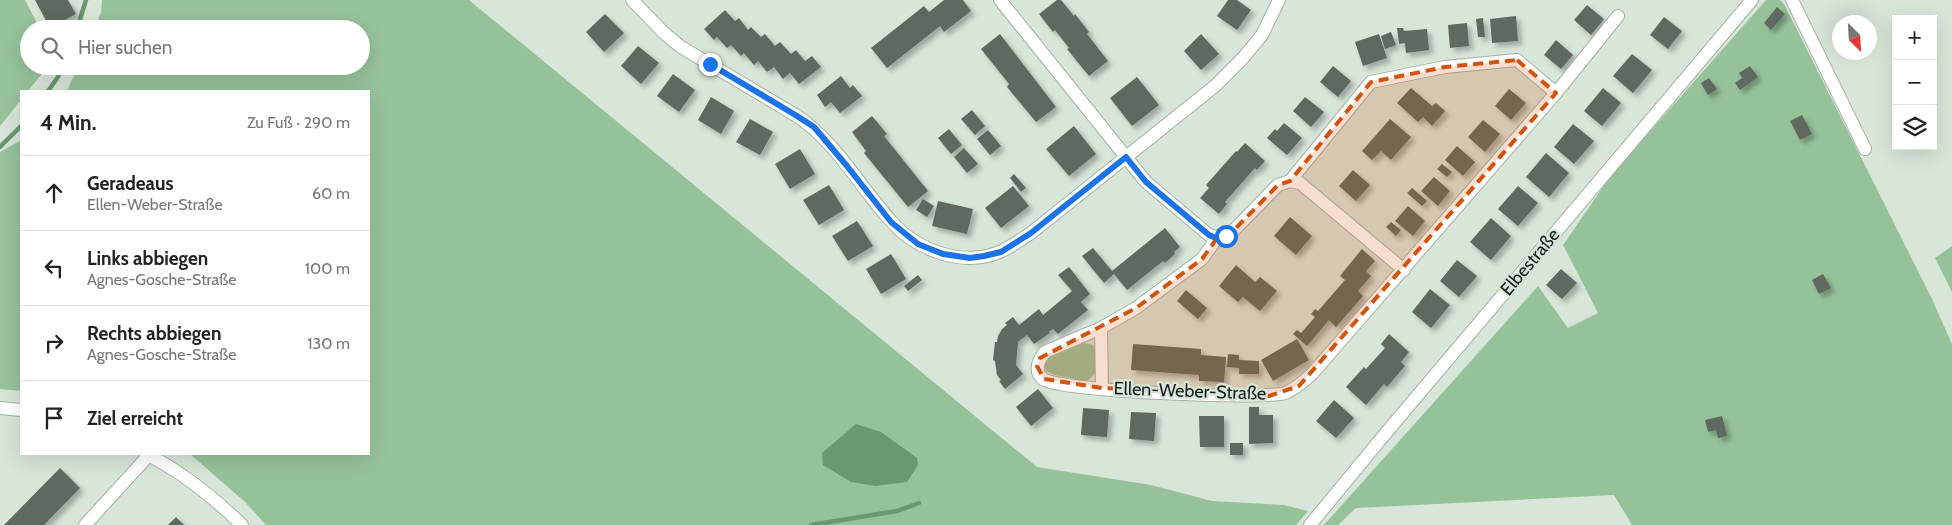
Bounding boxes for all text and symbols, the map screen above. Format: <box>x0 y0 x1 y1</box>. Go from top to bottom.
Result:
north arrow <box>1832 15 1877 60</box>
map controls <box>1892 15 1937 150</box>
button: + <box>1892 15 1937 60</box>
search box <box>20 20 370 75</box>
icon: search <box>38 34 66 62</box>
text: Hier suchen <box>78 36 172 59</box>
route end <box>699 53 722 76</box>
button: − <box>1892 60 1937 105</box>
button: layers <box>1892 105 1937 150</box>
text: 4 Min. <box>40 110 96 135</box>
text: Zu Fuß · 290 m <box>247 113 350 132</box>
text: Geradeaus <box>87 172 173 195</box>
icon: ahead <box>40 179 68 207</box>
text: 60 m <box>312 184 350 203</box>
text: Ellen-Weber-Straße <box>87 195 223 214</box>
street label: Elbestraße <box>1496 224 1564 300</box>
route start <box>1215 225 1238 248</box>
text: Links abbiegen <box>87 247 208 270</box>
icon: left <box>40 254 68 282</box>
text: 100 m <box>305 259 350 278</box>
text: Agnes-Gosche-Straße <box>87 270 237 289</box>
text: Rechts abbiegen <box>87 322 221 345</box>
icon: right <box>40 329 68 357</box>
text: 130 m <box>307 334 350 353</box>
text: Agnes-Gosche-Straße <box>87 345 237 364</box>
street label: Ellen-Weber-Straße <box>1113 377 1267 405</box>
icon: arrive <box>40 404 68 432</box>
text: Ziel erreicht <box>87 407 183 430</box>

